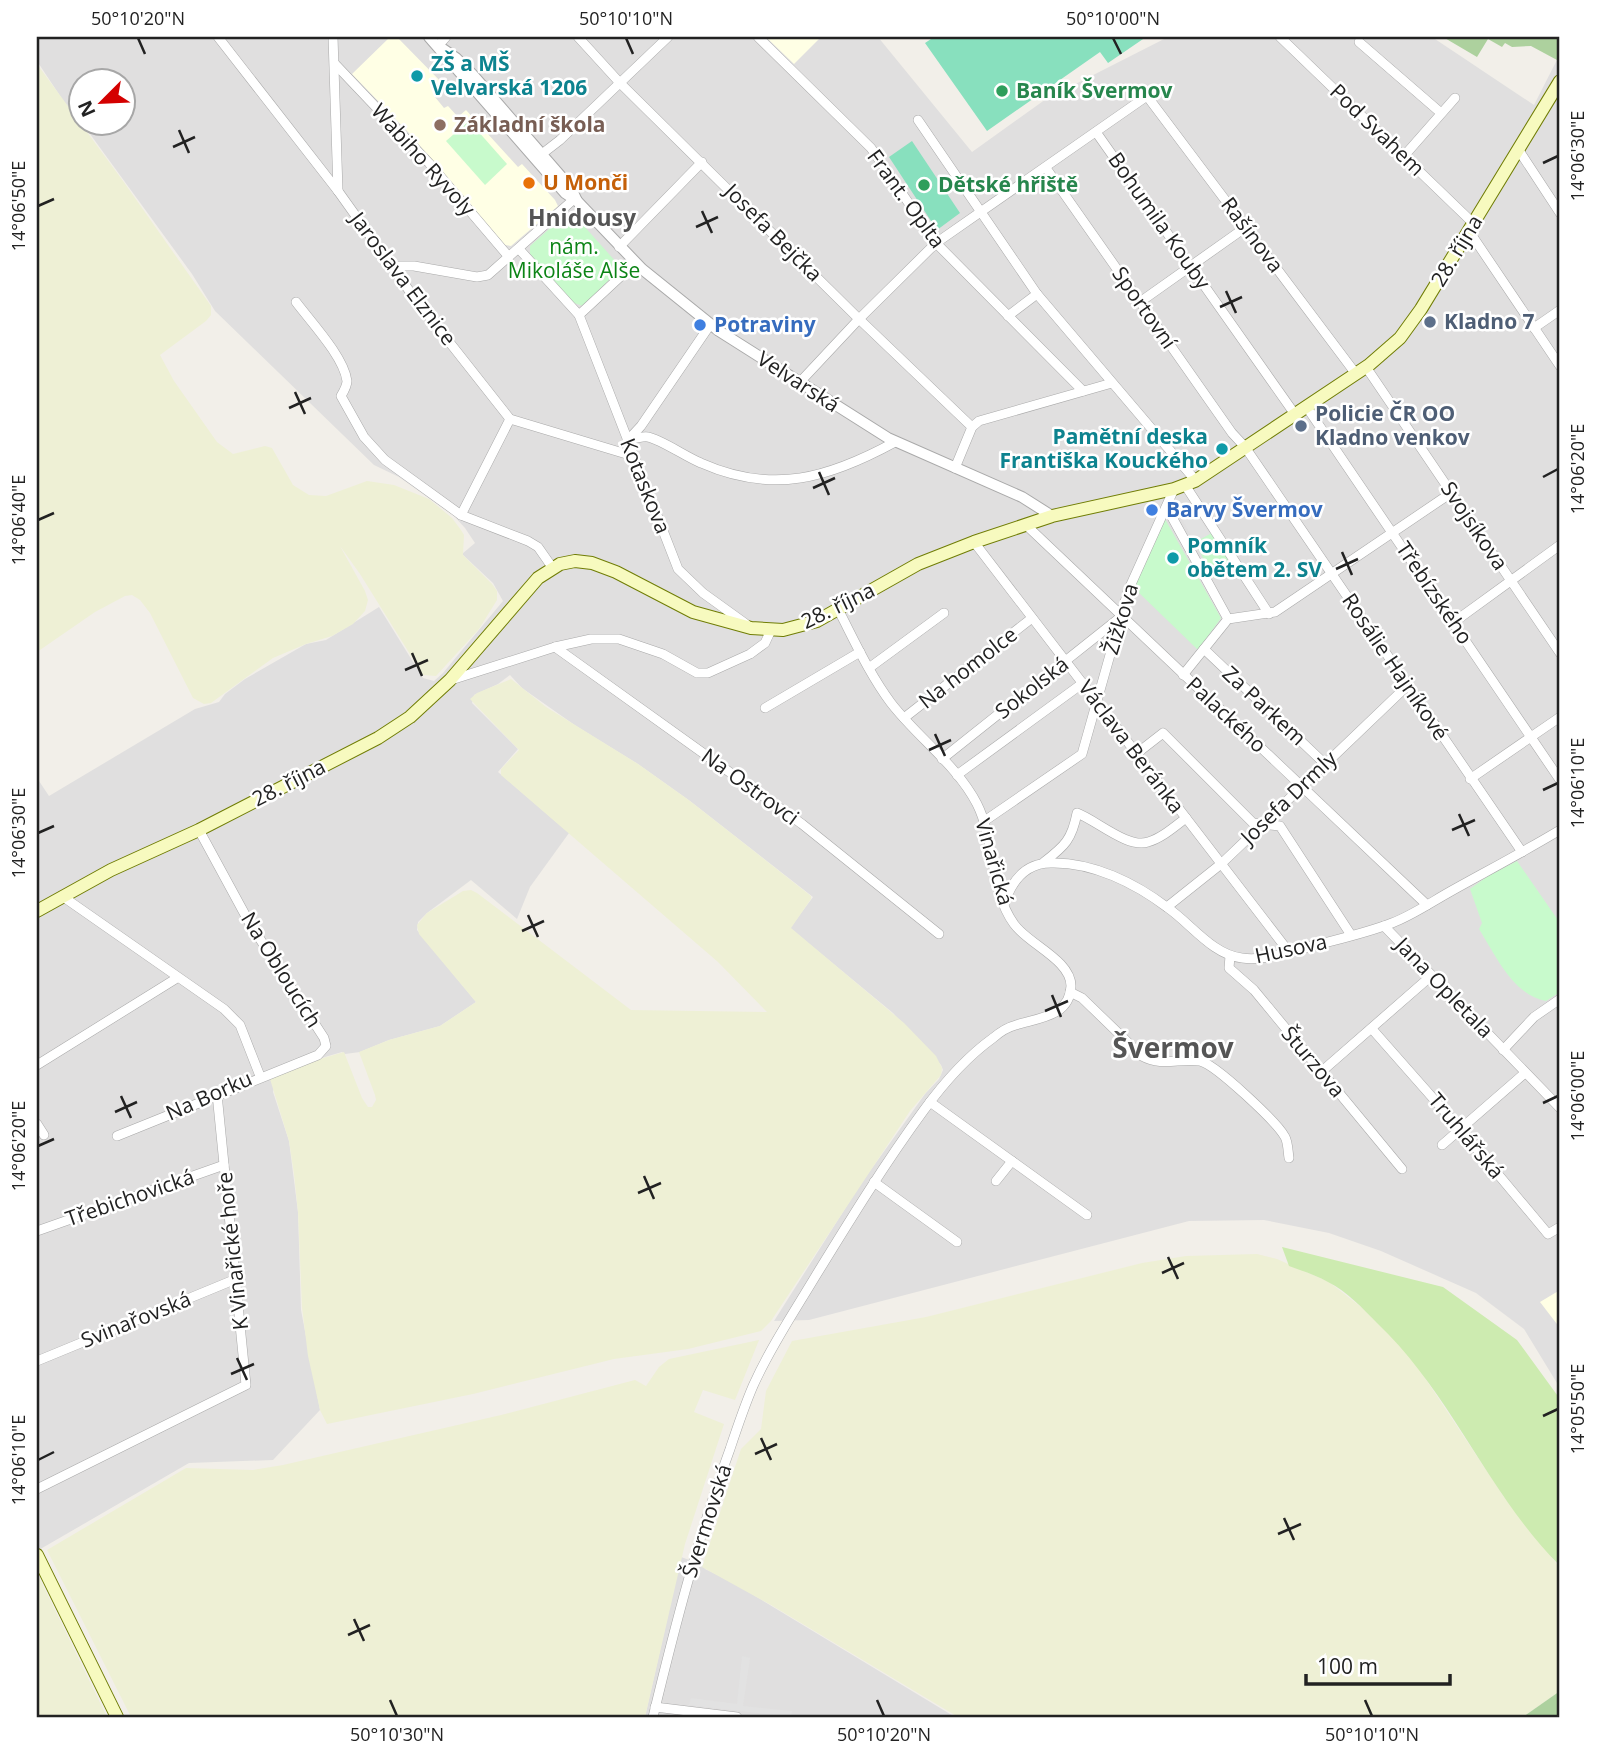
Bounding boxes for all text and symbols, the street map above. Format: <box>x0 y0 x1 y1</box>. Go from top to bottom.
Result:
text: 50°10'20"N <box>91 6 185 30</box>
text: 50°10'10"N <box>579 6 673 30</box>
text: 50°10'00"N <box>1066 6 1160 30</box>
place label: ZŠ a MŠ Velvarská 1206 <box>431 49 587 101</box>
north arrow <box>66 66 136 136</box>
marker: ZŠ a MŠ Velvarská 1206 <box>409 68 425 84</box>
place label: Baník Švermov <box>1016 76 1173 104</box>
street label: Pod Svahem <box>1324 77 1431 182</box>
marker: Baník Švermov <box>994 83 1010 99</box>
text: N <box>71 97 101 121</box>
street label: Wabiho Ryvoly <box>366 97 482 222</box>
place label: Základní škola <box>454 110 605 138</box>
text: 14°06'30"E <box>1565 111 1589 201</box>
marker: Základní škola <box>432 117 448 133</box>
street label: Frant. Oplta <box>861 143 952 254</box>
street label: Bohumila Kouby <box>1102 147 1218 295</box>
text: 14°06'50"E <box>6 161 30 251</box>
place label: U Monči <box>543 168 628 196</box>
place label: Dětské hřiště <box>938 170 1078 198</box>
marker: U Monči <box>521 175 537 191</box>
street label: Josefa Bejčka <box>717 176 829 287</box>
marker: Dětské hřiště <box>916 177 932 193</box>
street label: Rašínova <box>1215 191 1290 278</box>
district label: Hnidousy <box>528 201 637 233</box>
street label: Jaroslava Elznice <box>343 204 463 351</box>
street label: 28. října <box>1424 210 1488 291</box>
park label: nám. Mikoláše Alše <box>508 232 640 284</box>
street label: Sportovní <box>1106 261 1184 355</box>
place label: Kladno 7 <box>1444 307 1535 335</box>
place label: Potraviny <box>714 310 816 338</box>
marker: Kladno 7 <box>1422 314 1438 330</box>
marker: Potraviny <box>692 317 708 333</box>
street label: Velvarská <box>752 344 845 418</box>
place label: Policie ČR OO Kladno venkov <box>1315 399 1470 451</box>
marker: Policie ČR OO Kladno venkov <box>1293 418 1309 434</box>
place label: Pamětní deska Františka Kouckého <box>1000 422 1208 474</box>
text: 14°06'20"E <box>1565 424 1589 514</box>
street label: Kotaskova <box>614 434 678 537</box>
marker: Pamětní deska Františka Kouckého <box>1214 441 1230 457</box>
text: 14°06'40"E <box>6 475 30 565</box>
street label: Svojsíkova <box>1435 476 1515 575</box>
place label: Barvy Švermov <box>1166 495 1323 523</box>
marker: Barvy Švermov <box>1144 502 1160 518</box>
place label: Pomník obětem 2. SV <box>1187 531 1322 583</box>
street label: Třebízského <box>1390 536 1480 649</box>
marker: Pomník obětem 2. SV <box>1165 550 1181 566</box>
street label: 28. října <box>796 575 879 635</box>
street label: Žižkova <box>1096 580 1144 658</box>
street label: Rosálie Hajníkové <box>1336 587 1455 745</box>
street label: Na homolce <box>912 620 1022 714</box>
street label: Sokolská <box>989 650 1074 725</box>
street label: Za Parkem <box>1217 659 1312 751</box>
street label: Palackého <box>1181 670 1273 758</box>
street label: Václava Beránka <box>1072 674 1191 819</box>
text: 14°06'10"E <box>1565 738 1589 828</box>
street label: Na Ostrovci <box>696 741 805 831</box>
street label: Josefa Drmly <box>1233 744 1343 852</box>
street label: 28. října <box>247 752 330 812</box>
text: 14°06'30"E <box>6 788 30 878</box>
street label: Vinařická <box>969 815 1021 908</box>
street label: Na Obloucích <box>235 906 328 1033</box>
street label: Husova <box>1252 927 1329 969</box>
street label: Jana Opletala <box>1388 929 1500 1044</box>
street label: Šturzova <box>1276 1020 1352 1103</box>
district label: Švermov <box>1112 1028 1234 1066</box>
text: 14°06'00"E <box>1565 1051 1589 1141</box>
street label: Na Borku <box>161 1064 256 1127</box>
street label: Truhlářská <box>1423 1086 1511 1184</box>
text: 14°06'20"E <box>6 1101 30 1191</box>
street label: Třebichovická <box>62 1162 198 1232</box>
street label: K Vinařické hoře <box>210 1171 254 1332</box>
street label: Svinařovská <box>76 1284 195 1354</box>
text: 14°05'50"E <box>1565 1364 1589 1454</box>
text: 14°06'10"E <box>6 1415 30 1505</box>
street label: Švermovská <box>675 1460 738 1581</box>
scale bar <box>1306 1642 1450 1686</box>
text: 100 m <box>1317 1652 1378 1680</box>
text: 50°10'30"N <box>350 1722 444 1746</box>
text: 50°10'20"N <box>837 1722 931 1746</box>
text: 50°10'10"N <box>1325 1722 1419 1746</box>

